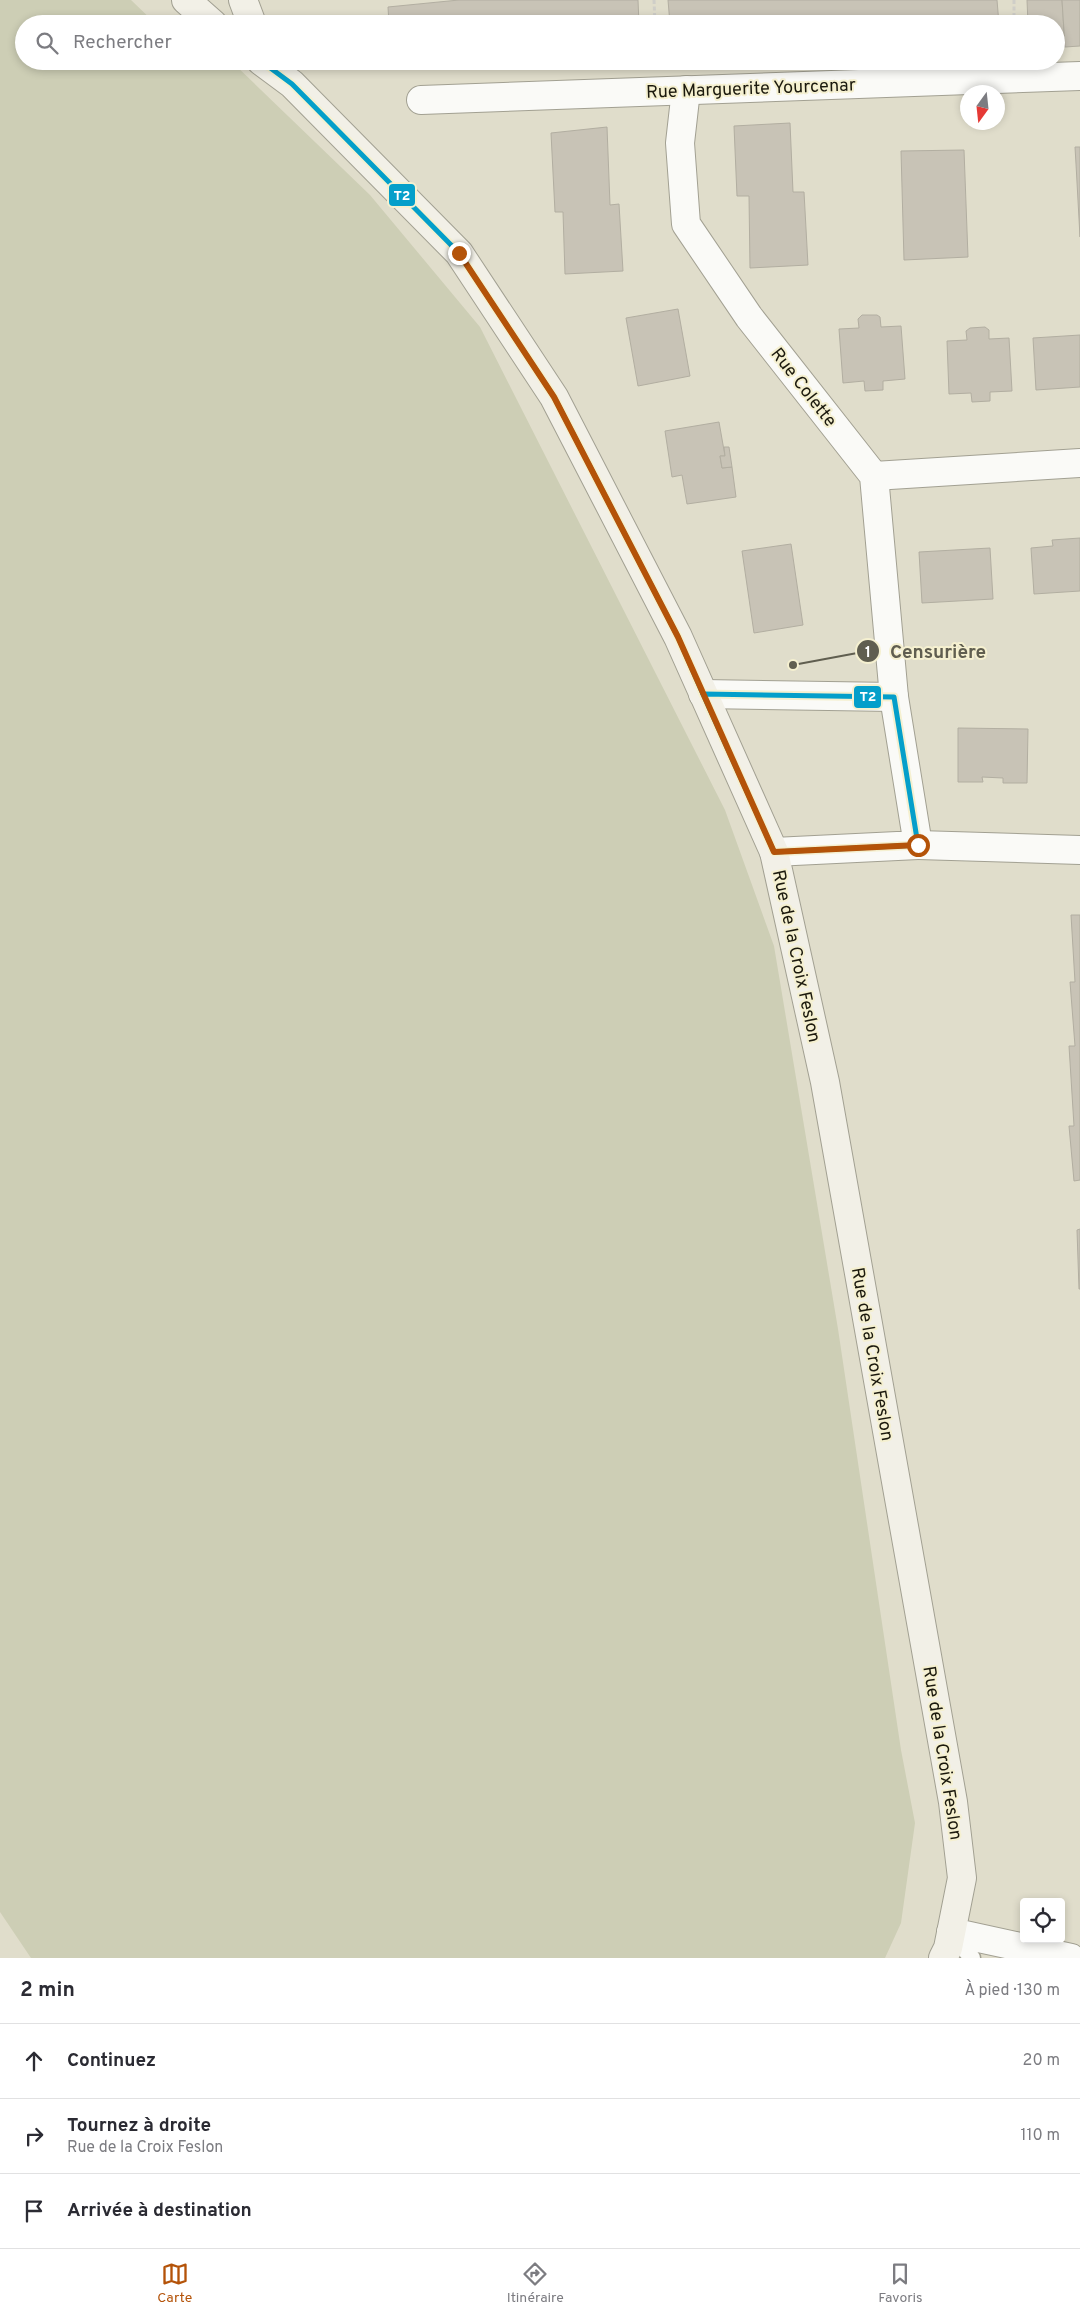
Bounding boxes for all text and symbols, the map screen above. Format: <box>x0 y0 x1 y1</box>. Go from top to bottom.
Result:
search box <box>15 15 1065 70</box>
icon: search <box>33 29 61 57</box>
text: Rechercher <box>73 31 172 55</box>
street label: Rue Marguerite Yourcenar <box>646 74 856 105</box>
north arrow <box>960 85 1005 130</box>
line badge: T2 <box>388 183 416 207</box>
text: T2 <box>394 188 410 205</box>
route end <box>448 242 471 265</box>
street label: Rue Colette <box>765 344 841 432</box>
callout: Censurière <box>855 634 996 668</box>
text: Censurière <box>890 641 986 665</box>
text: 1 <box>865 644 871 663</box>
line badge: T2 <box>853 685 882 709</box>
text: T2 <box>860 689 876 706</box>
route start <box>907 834 930 857</box>
street label: Rue de la Croix Feslon <box>766 868 825 1045</box>
street label: Rue de la Croix Feslon <box>845 1266 898 1443</box>
street label: Rue de la Croix Feslon <box>916 1665 967 1842</box>
map controls <box>1020 1898 1065 1943</box>
button: locate <box>1020 1898 1065 1943</box>
text: 2 min <box>20 1977 75 2004</box>
text: À pied · 130 m <box>964 1981 1060 2001</box>
icon: ahead <box>20 2047 48 2075</box>
text: Continuez <box>67 2049 156 2073</box>
text: 20 m <box>1023 2051 1060 2071</box>
text: Tournez à droite <box>67 2114 211 2138</box>
icon: right <box>20 2122 48 2150</box>
text: 110 m <box>1020 2126 1060 2146</box>
text: Rue de la Croix Feslon <box>67 2138 223 2158</box>
icon: arrive <box>20 2197 48 2225</box>
text: Arrivée à destination <box>67 2199 252 2223</box>
tab: Carte <box>157 2260 192 2307</box>
tab: Itinéraire <box>507 2260 564 2307</box>
tab: Favoris <box>878 2260 923 2307</box>

